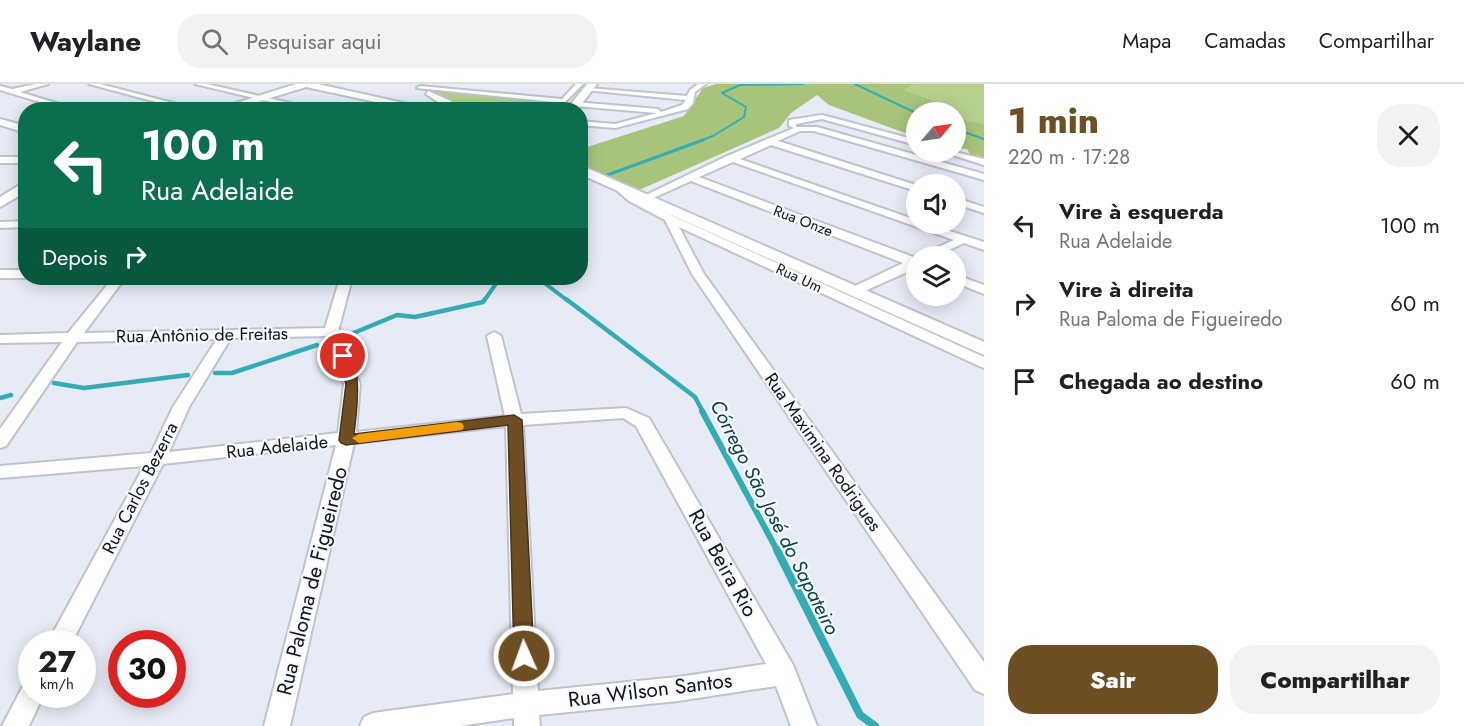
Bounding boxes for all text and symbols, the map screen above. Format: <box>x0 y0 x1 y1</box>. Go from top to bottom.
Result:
search box <box>177 14 597 68</box>
text: Waylane <box>30 21 141 62</box>
icon: search <box>198 25 231 58</box>
text: Pesquisar aqui <box>246 25 382 57</box>
text: Mapa <box>1122 26 1171 56</box>
text: Camadas <box>1204 26 1286 56</box>
text: Compartilhar <box>1319 26 1434 56</box>
text: 1 min <box>1008 94 1099 146</box>
north arrow <box>906 102 966 162</box>
map controls <box>906 102 966 306</box>
button: close <box>1377 104 1440 167</box>
text: 100 m <box>141 115 265 176</box>
icon: left <box>42 126 120 204</box>
text: 220 m · 17:28 <box>1008 143 1130 172</box>
text: Rua Adelaide <box>141 171 294 210</box>
button: sound <box>906 174 966 234</box>
text: Vire à esquerda <box>1059 195 1224 227</box>
street label: Rua Onze <box>770 200 836 242</box>
icon: left <box>1008 209 1041 242</box>
text: 100 m <box>1380 209 1440 241</box>
text: Rua Adelaide <box>1059 227 1172 256</box>
icon: right <box>119 240 152 273</box>
text: Depois <box>42 241 107 273</box>
button: layers <box>906 246 966 306</box>
street label: Rua Um <box>772 258 826 298</box>
text: Vire à direita <box>1059 273 1194 305</box>
icon: right <box>1008 287 1041 320</box>
text: 60 m <box>1390 287 1440 319</box>
text: Rua Paloma de Figueiredo <box>1059 305 1283 334</box>
street label: Rua Antônio de Freitas <box>116 321 288 349</box>
pin <box>317 330 368 381</box>
icon: arrive <box>326 339 359 372</box>
icon: arrive <box>1008 365 1041 398</box>
text: Chegada ao destino <box>1059 365 1263 397</box>
text: 60 m <box>1390 365 1440 397</box>
street label: Rua Maximina Rodrigues <box>758 367 888 537</box>
water label: Córrego São José do Sapateiro <box>703 395 847 640</box>
street label: Rua Carlos Bezerra <box>96 418 184 558</box>
street label: Rua Adelaide <box>225 429 329 465</box>
street label: Rua Paloma de Figueiredo <box>269 464 355 698</box>
street label: Rua Beira Rio <box>681 503 765 623</box>
position arrow <box>492 624 556 688</box>
speed limit sign: 30 <box>108 630 186 708</box>
text: 27 <box>38 640 76 683</box>
button: Sair <box>1008 645 1218 714</box>
button: Compartilhar <box>1230 645 1440 714</box>
street label: Rua Wilson Santos <box>566 665 734 715</box>
text: km/h <box>40 673 74 695</box>

